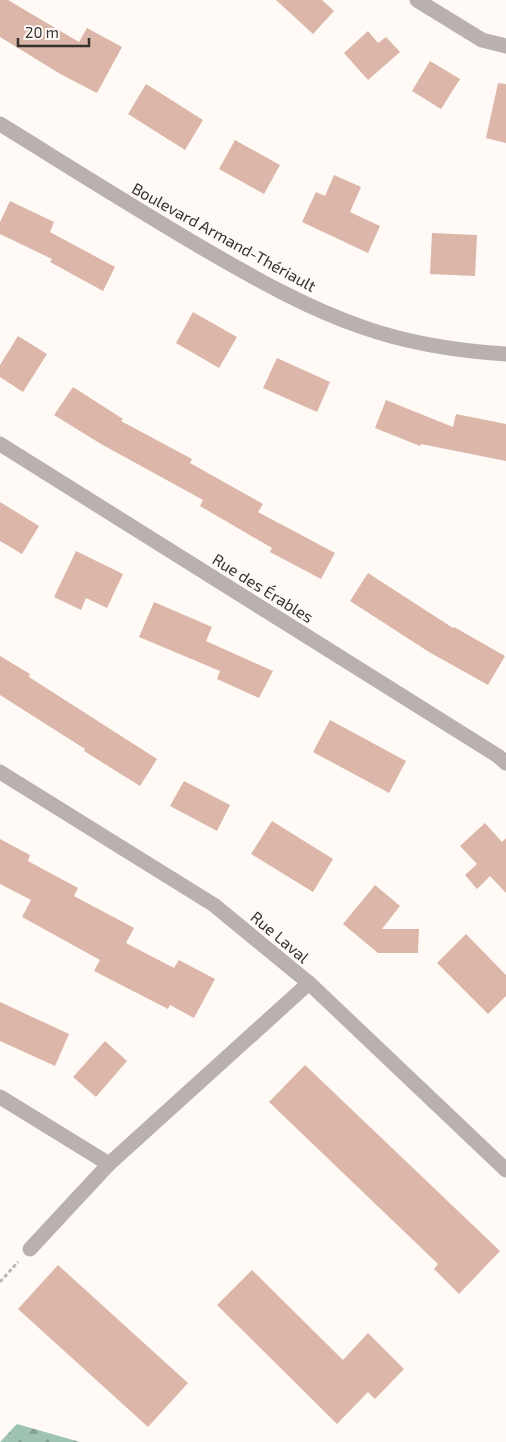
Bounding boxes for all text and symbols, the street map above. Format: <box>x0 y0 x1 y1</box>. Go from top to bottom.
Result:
scale bar <box>18 15 89 47</box>
text: 20 m <box>25 23 59 41</box>
street label: Boulevard Armand-Thériault <box>129 178 320 295</box>
street label: Rue des Érables <box>209 549 317 626</box>
street label: Rue Laval <box>247 907 313 967</box>

